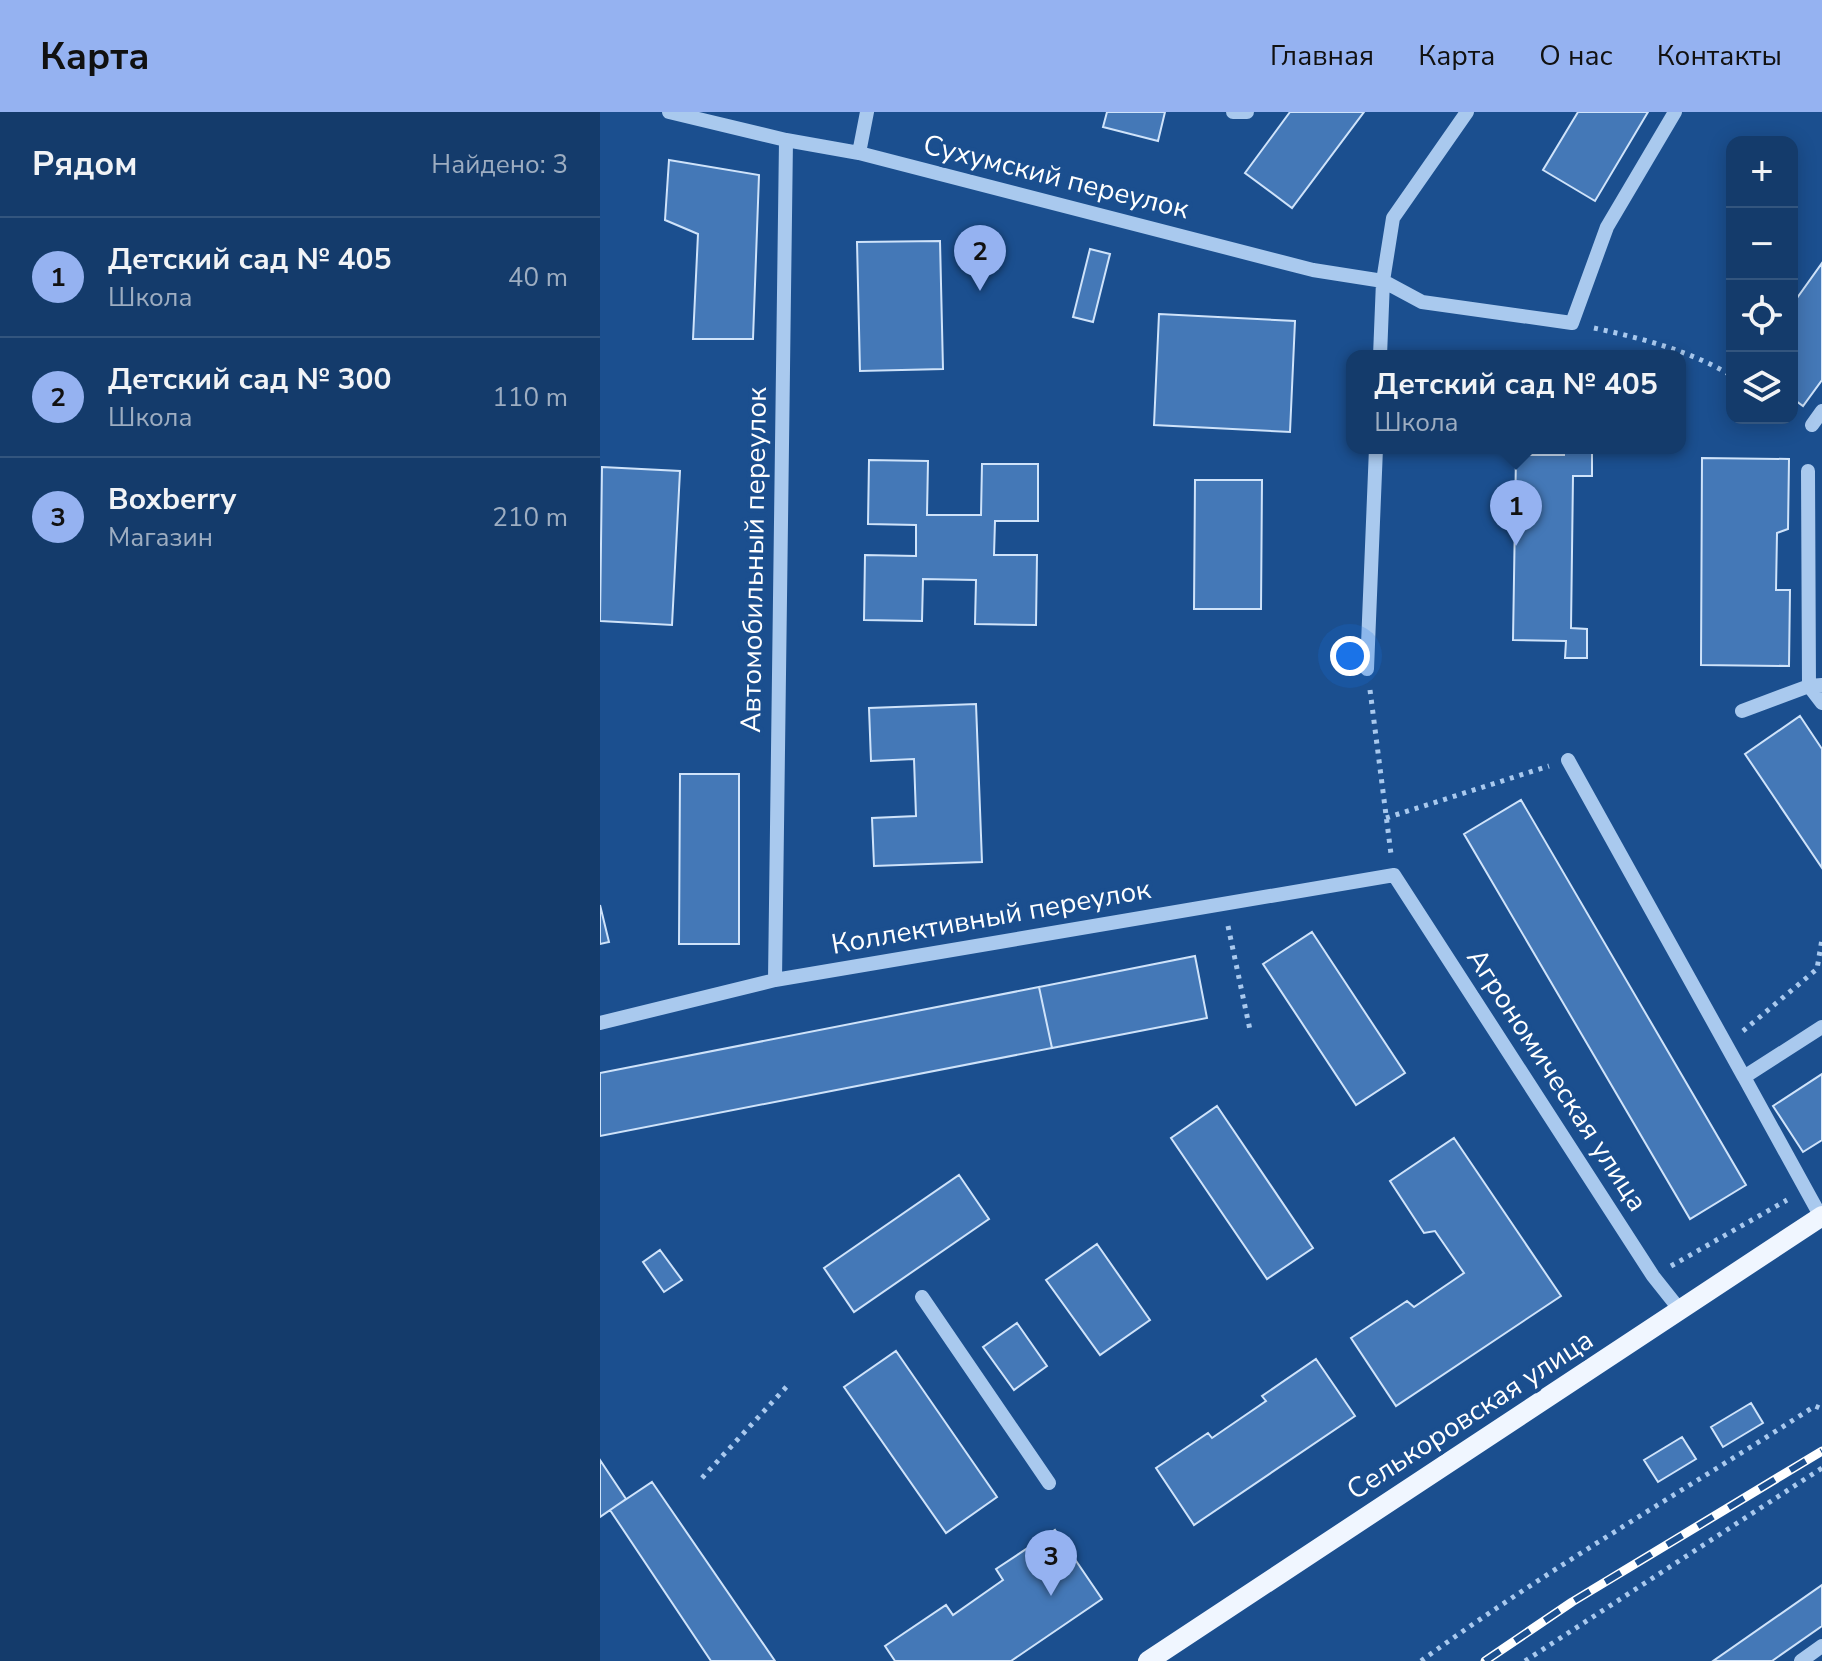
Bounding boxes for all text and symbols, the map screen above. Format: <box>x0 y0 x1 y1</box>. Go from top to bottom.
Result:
text: Карта <box>40 31 150 82</box>
text: Главная <box>1270 37 1374 75</box>
text: Карта <box>1418 37 1495 75</box>
text: О нас <box>1539 37 1613 75</box>
text: Контакты <box>1657 37 1782 75</box>
street label: Сухумский переулок <box>919 126 1193 228</box>
map controls <box>1726 136 1798 424</box>
button: + <box>1726 136 1798 208</box>
text: Рядом <box>32 141 138 187</box>
text: Найдено: 3 <box>431 147 568 182</box>
button: − <box>1726 208 1798 280</box>
pin: 2 <box>954 225 1006 291</box>
text: Детский сад № 405 <box>108 239 392 280</box>
text: 1 <box>50 260 66 295</box>
text: 40 m <box>508 260 568 295</box>
text: Школа <box>108 280 192 315</box>
button: locate <box>1726 280 1798 352</box>
popup <box>1346 350 1686 454</box>
button: layers <box>1726 352 1798 424</box>
text: Детский сад № 300 <box>108 359 392 400</box>
text: Детский сад № 405 <box>1374 364 1658 405</box>
text: 2 <box>50 380 66 415</box>
text: 110 m <box>492 380 568 415</box>
street label: Автомобильный переулок <box>732 386 776 733</box>
text: Школа <box>108 400 192 435</box>
text: Школа <box>1374 405 1459 440</box>
text: Boxberry <box>108 479 236 520</box>
pin: 1 <box>1490 480 1542 546</box>
text: 3 <box>50 500 66 535</box>
text: 210 m <box>492 500 568 535</box>
text: Магазин <box>108 520 213 555</box>
your location <box>1330 636 1370 676</box>
street label: Коллективный переулок <box>828 870 1154 964</box>
street label: Агрономическая улица <box>1458 941 1656 1219</box>
street label: Селькоровская улица <box>1339 1321 1601 1509</box>
pin: 3 <box>1025 1530 1077 1596</box>

